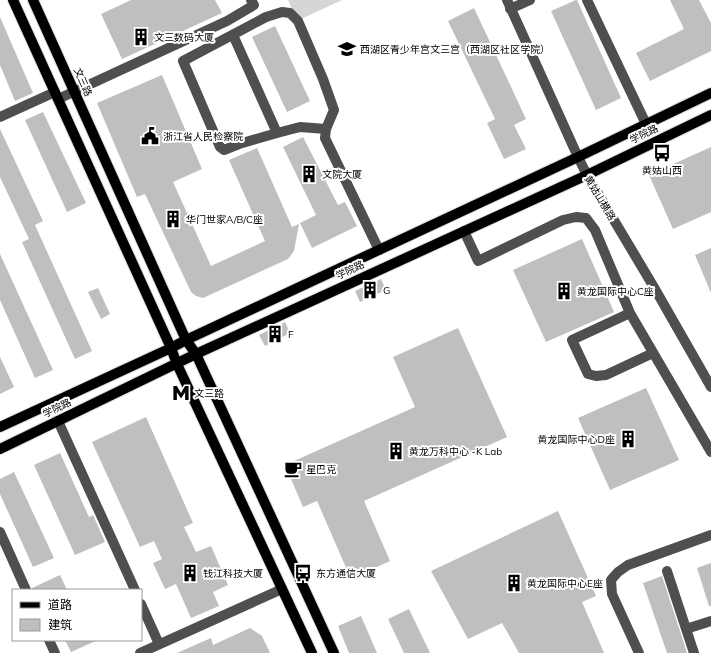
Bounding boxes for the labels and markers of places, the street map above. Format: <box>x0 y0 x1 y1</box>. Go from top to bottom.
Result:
building icon: 文三数码大厦 <box>131 27 151 47</box>
place label: 文三数码大厦 <box>154 31 214 44</box>
school or university icon: 西湖区青少年宫文三宫（西湖区社区学院） <box>337 39 357 59</box>
place label: 西湖区青少年宫文三宫（西湖区社区学院） <box>360 43 550 56</box>
public building icon: 浙江省人民检察院 <box>140 126 160 146</box>
place label: 浙江省人民检察院 <box>163 130 243 143</box>
bus stop icon: 黄姑山西 <box>652 143 672 163</box>
building icon: 文院大厦 <box>299 164 319 184</box>
place label: 黄姑山西 <box>642 164 682 177</box>
place label: 文院大厦 <box>322 168 362 181</box>
building icon: 华门世家A/B/C座 <box>163 209 183 229</box>
place label: 华门世家A/B/C座 <box>186 213 263 226</box>
building icon: G <box>360 280 380 300</box>
building icon: 黄龙国际中心C座 <box>554 281 574 301</box>
place label: G <box>383 284 390 297</box>
place label: 黄龙国际中心C座 <box>577 285 654 298</box>
building icon: F <box>265 324 285 344</box>
place label: F <box>288 328 294 341</box>
metro station icon: 文三路 <box>171 383 191 403</box>
place label: 文三路 <box>194 387 224 400</box>
building icon: 黄龙国际中心D座 <box>618 429 638 449</box>
place label: 黄龙国际中心D座 <box>538 433 615 446</box>
building icon: 黄龙万科中心 -K Lab <box>386 441 406 461</box>
place label: 黄龙万科中心 -K Lab <box>409 445 502 458</box>
cafe icon: 星巴克 <box>283 459 303 479</box>
place label: 星巴克 <box>306 463 336 476</box>
building icon: 钱江科技大厦 <box>180 563 200 583</box>
bus stop icon: 东方通信大厦 <box>293 563 313 583</box>
place label: 钱江科技大厦 <box>203 567 263 580</box>
place label: 东方通信大厦 <box>316 567 376 580</box>
building icon: 黄龙国际中心E座 <box>504 573 524 593</box>
place label: 黄龙国际中心E座 <box>527 577 603 590</box>

